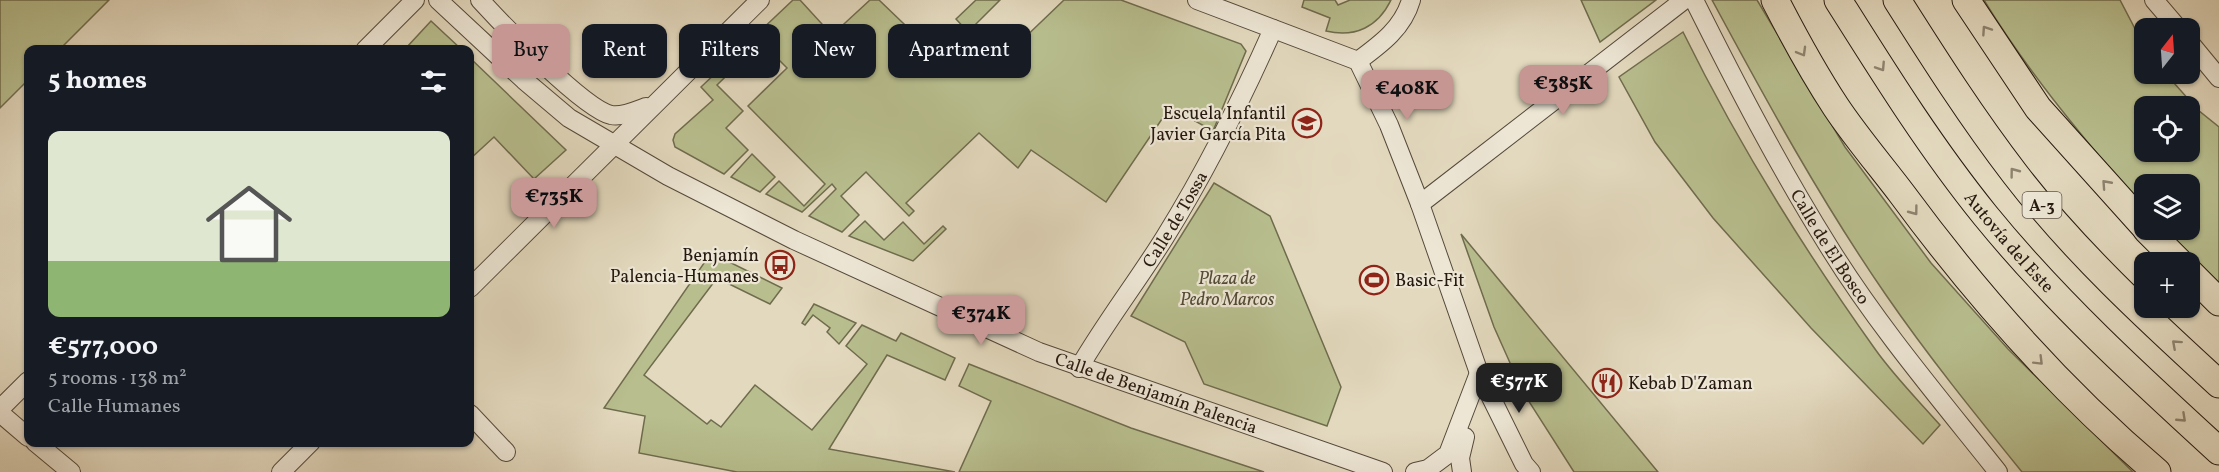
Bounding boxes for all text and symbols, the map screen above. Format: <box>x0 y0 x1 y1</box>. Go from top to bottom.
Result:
north arrow <box>2134 18 2200 84</box>
map controls <box>2134 18 2200 318</box>
chip: Buy <box>492 24 570 78</box>
chip: Rent <box>582 24 667 78</box>
chip: Filters <box>679 24 780 78</box>
chip: New <box>792 24 876 78</box>
chip: Apartment <box>888 24 1031 78</box>
one-way arrow <box>1982 26 1993 37</box>
one-way arrow <box>1795 46 1806 56</box>
one-way arrow <box>1873 61 1885 71</box>
text: 5 homes <box>48 63 147 99</box>
icon: filters <box>417 65 450 98</box>
pin: €385K <box>1521 65 1605 116</box>
pin: €408K <box>1365 70 1449 121</box>
text: €385K <box>1533 70 1593 98</box>
text: €408K <box>1375 75 1439 103</box>
button: locate <box>2134 96 2200 162</box>
place label: Escuela Infantil Javier García Pita <box>1150 102 1286 148</box>
school or university icon: Escuela Infantil Javier García Pita <box>1291 107 1323 139</box>
street label: Calle de Tossa <box>1137 167 1215 273</box>
one-way arrow <box>2010 167 2021 178</box>
icon: home <box>195 170 303 278</box>
button: layers <box>2134 174 2200 240</box>
pin: €735K <box>512 178 596 229</box>
one-way arrow <box>2102 180 2113 190</box>
text: €735K <box>525 183 583 211</box>
street label: Calle de El Bosco <box>1783 185 1875 310</box>
street label: Autovía del Este <box>1957 187 2059 299</box>
road number: A-3 <box>2022 192 2062 218</box>
one-way arrow <box>1907 204 1918 215</box>
place label: Benjamín Palencia-Humanes <box>610 244 759 290</box>
bus stop icon: Benjamín Palencia-Humanes <box>764 249 796 281</box>
button: + <box>2134 252 2200 318</box>
sports icon: Basic-Fit <box>1358 264 1390 296</box>
park label: Plaza de Pedro Marcos <box>1180 267 1275 313</box>
place label: Basic-Fit <box>1395 269 1465 294</box>
pin: €374K <box>939 295 1023 346</box>
text: €374K <box>951 300 1011 328</box>
text: €577,000 <box>48 329 158 365</box>
one-way arrow <box>2172 340 2183 351</box>
street label: Calle de Benjamín Palencia <box>1051 347 1260 441</box>
one-way arrow <box>2031 353 2042 364</box>
pin: €577K <box>1477 363 1561 414</box>
text: 5 rooms · 138 m² <box>48 365 187 393</box>
restaurant icon: Kebab D'Zaman <box>1591 367 1623 399</box>
text: €577K <box>1490 368 1548 396</box>
place label: Kebab D'Zaman <box>1628 372 1753 397</box>
text: Calle Humanes <box>48 393 180 421</box>
one-way arrow <box>2175 410 2186 421</box>

